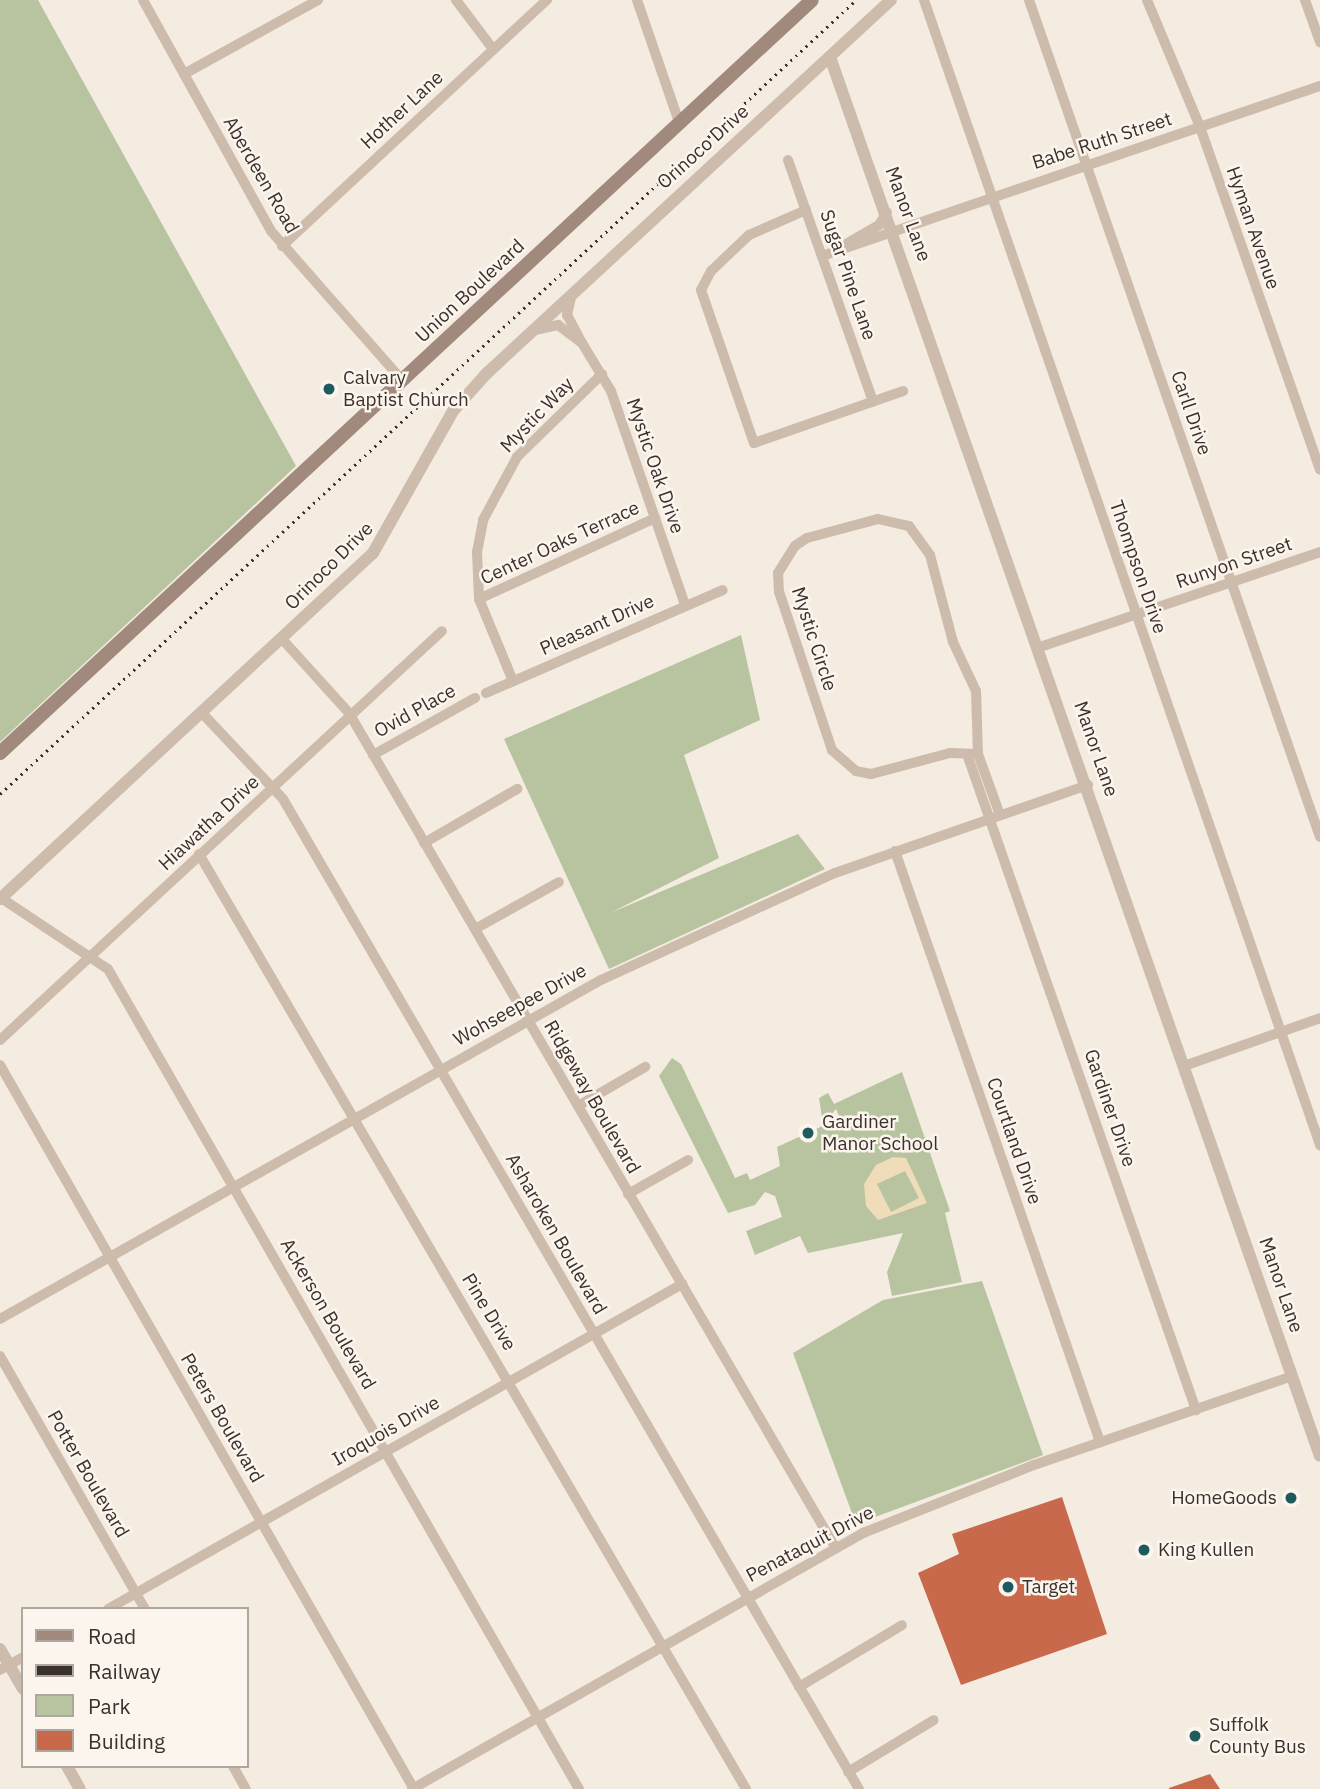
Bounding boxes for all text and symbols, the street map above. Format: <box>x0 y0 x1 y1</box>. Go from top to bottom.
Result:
street label: Hother Lane <box>356 66 448 154</box>
street label: Orinoco Drive <box>653 100 753 194</box>
street label: Babe Ruth Street <box>1029 108 1175 174</box>
street label: Aberdeen Road <box>218 112 304 238</box>
street label: Manor Lane <box>880 163 936 265</box>
street label: Hyman Avenue <box>1221 164 1285 292</box>
street label: Sugar Pine Lane <box>815 207 881 343</box>
street label: Union Boulevard <box>411 235 529 347</box>
place label: Calvary Baptist Church <box>343 367 469 411</box>
street label: Carll Drive <box>1166 368 1216 458</box>
street label: Mystic Way <box>496 373 578 457</box>
marker: Calvary Baptist Church <box>321 381 337 397</box>
street label: Mystic Oak Drive <box>621 395 689 537</box>
street label: Center Oaks Terrace <box>477 496 643 590</box>
street label: Thompson Drive <box>1105 497 1171 637</box>
street label: Orinoco Drive <box>280 517 378 615</box>
street label: Runyon Street <box>1173 533 1295 593</box>
street label: Mystic Circle <box>786 584 842 694</box>
street label: Pleasant Drive <box>536 590 658 660</box>
street label: Ovid Place <box>370 679 460 743</box>
street label: Manor Lane <box>1069 698 1123 800</box>
street label: Hiawatha Drive <box>154 771 264 875</box>
street label: Wohseepee Drive <box>449 959 591 1051</box>
street label: Ridgeway Boulevard <box>539 1016 645 1178</box>
street label: Gardiner Drive <box>1079 1046 1141 1170</box>
street label: Courtland Drive <box>982 1075 1046 1207</box>
place label: Gardiner Manor School <box>822 1111 938 1155</box>
marker: Gardiner Manor School <box>800 1125 816 1141</box>
street label: Asharoken Boulevard <box>501 1150 611 1318</box>
street label: Ackerson Boulevard <box>276 1234 380 1394</box>
street label: Manor Lane <box>1254 1234 1308 1336</box>
street label: Pine Drive <box>457 1269 521 1355</box>
street label: Peters Boulevard <box>176 1349 268 1487</box>
street label: Iroquois Drive <box>328 1391 444 1471</box>
street label: Potter Boulevard <box>42 1406 134 1542</box>
place label: HomeGoods <box>1171 1487 1277 1509</box>
marker: HomeGoods <box>1283 1490 1299 1506</box>
street label: Penataquit Drive <box>742 1501 878 1587</box>
place label: King Kullen <box>1158 1539 1254 1561</box>
marker: King Kullen <box>1136 1542 1152 1558</box>
place label: Target <box>1022 1576 1075 1598</box>
marker: Target <box>1000 1579 1016 1595</box>
legend <box>21 1607 248 1768</box>
text: Road <box>88 1622 136 1650</box>
text: Railway <box>88 1657 161 1685</box>
text: Park <box>88 1692 131 1720</box>
place label: Suffolk County Bus <box>1209 1714 1306 1758</box>
text: Building <box>88 1727 165 1755</box>
marker: Suffolk County Bus <box>1187 1728 1203 1744</box>

